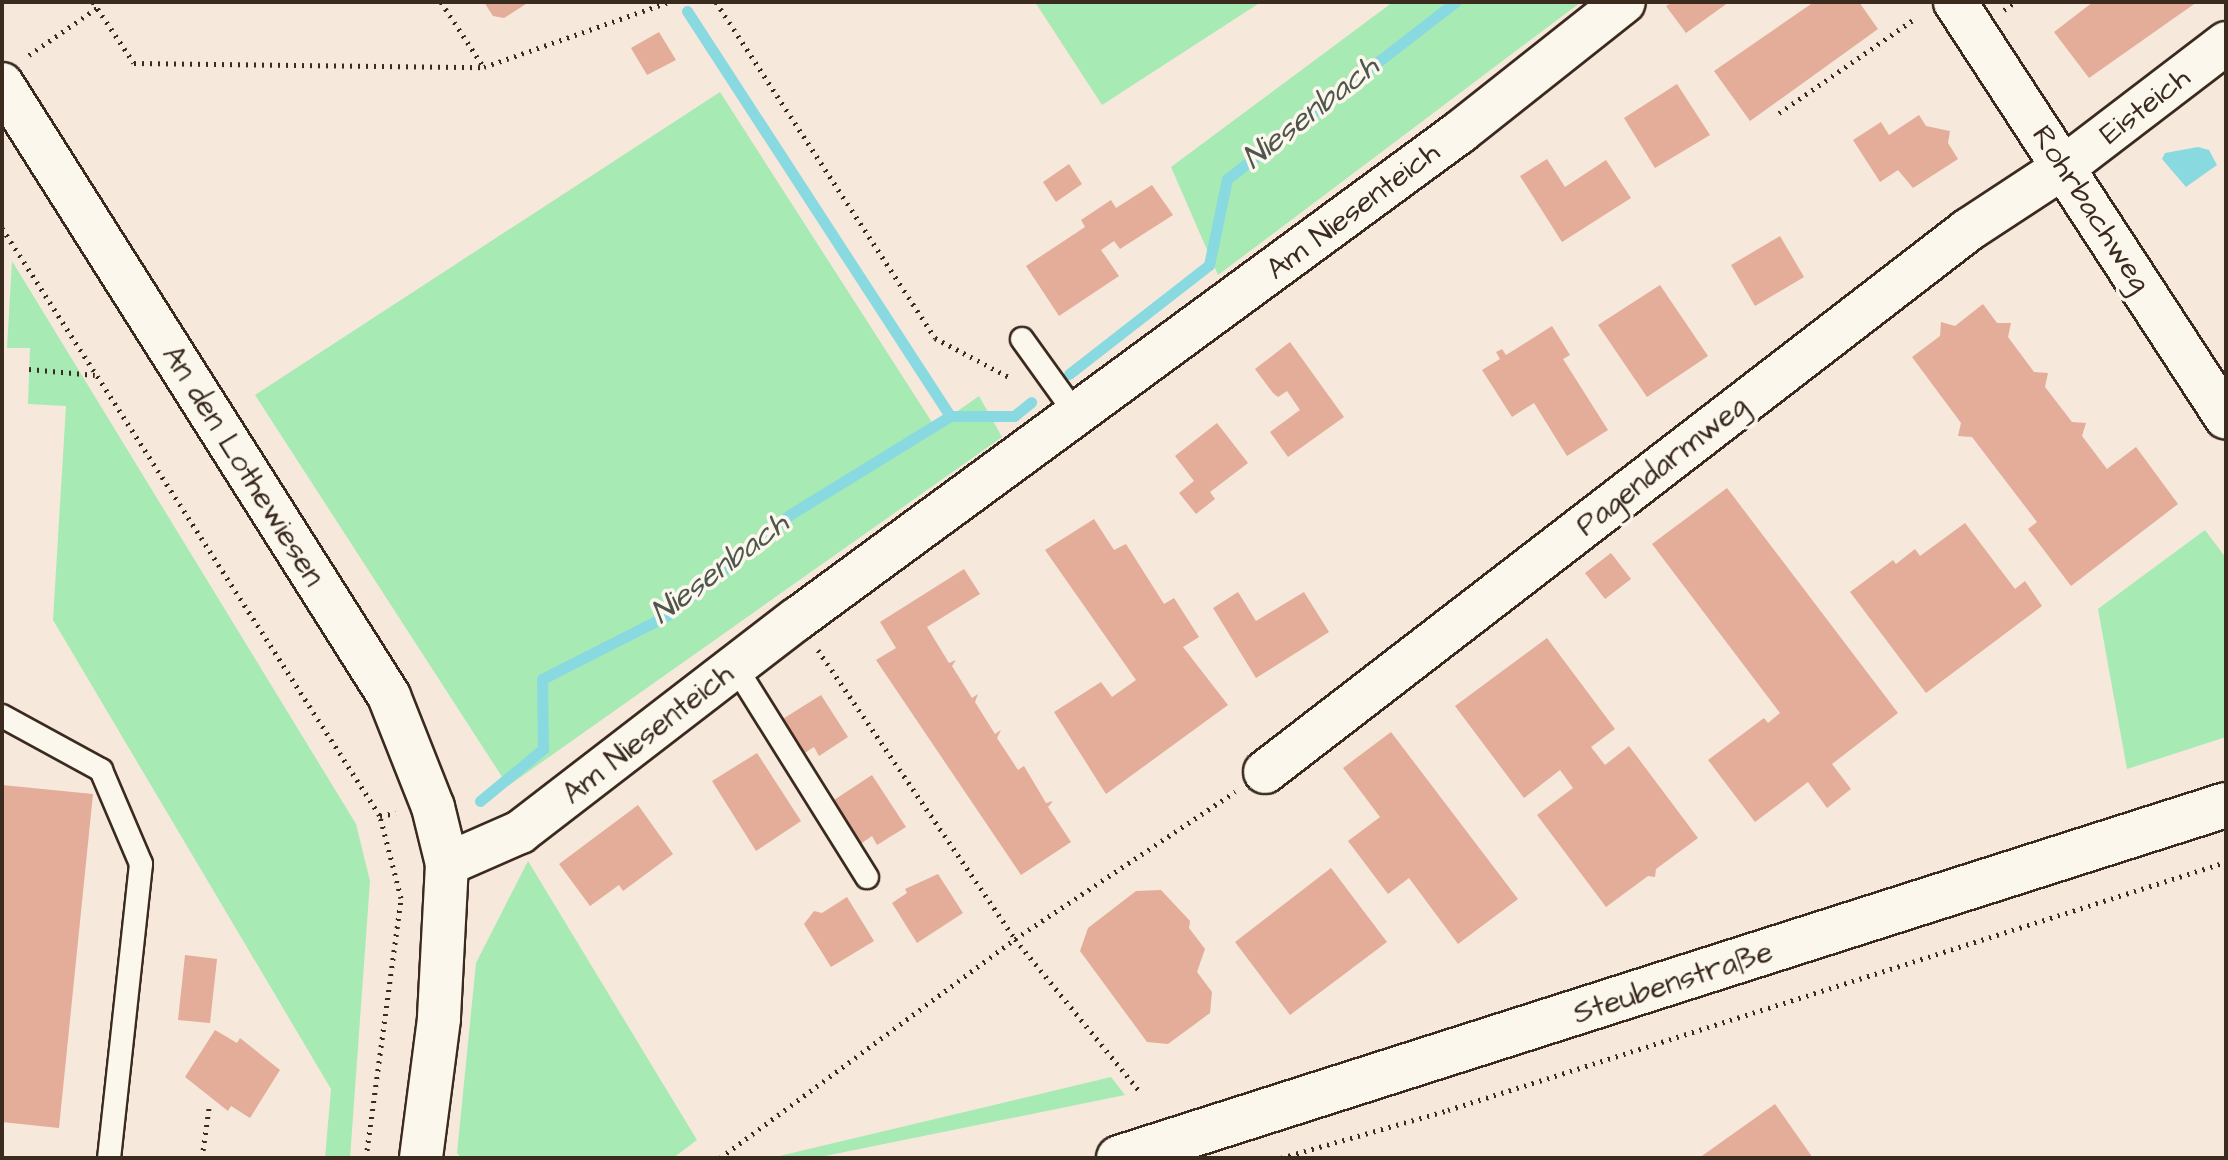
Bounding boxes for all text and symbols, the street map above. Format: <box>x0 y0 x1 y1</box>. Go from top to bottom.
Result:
water label: Niesenbach <box>1235 48 1387 178</box>
street label: Eisteich <box>2093 60 2197 152</box>
street label: Rohrbachweg <box>2024 119 2158 299</box>
street label: Am Niesenteich <box>1259 134 1447 288</box>
street label: An den Lothewiesen <box>154 339 332 593</box>
street label: Pagendarmweg <box>1569 388 1755 544</box>
water label: Niesenbach <box>644 505 796 633</box>
street label: Am Niesenteich <box>555 656 741 812</box>
street label: Steubenstraße <box>1569 934 1777 1032</box>

